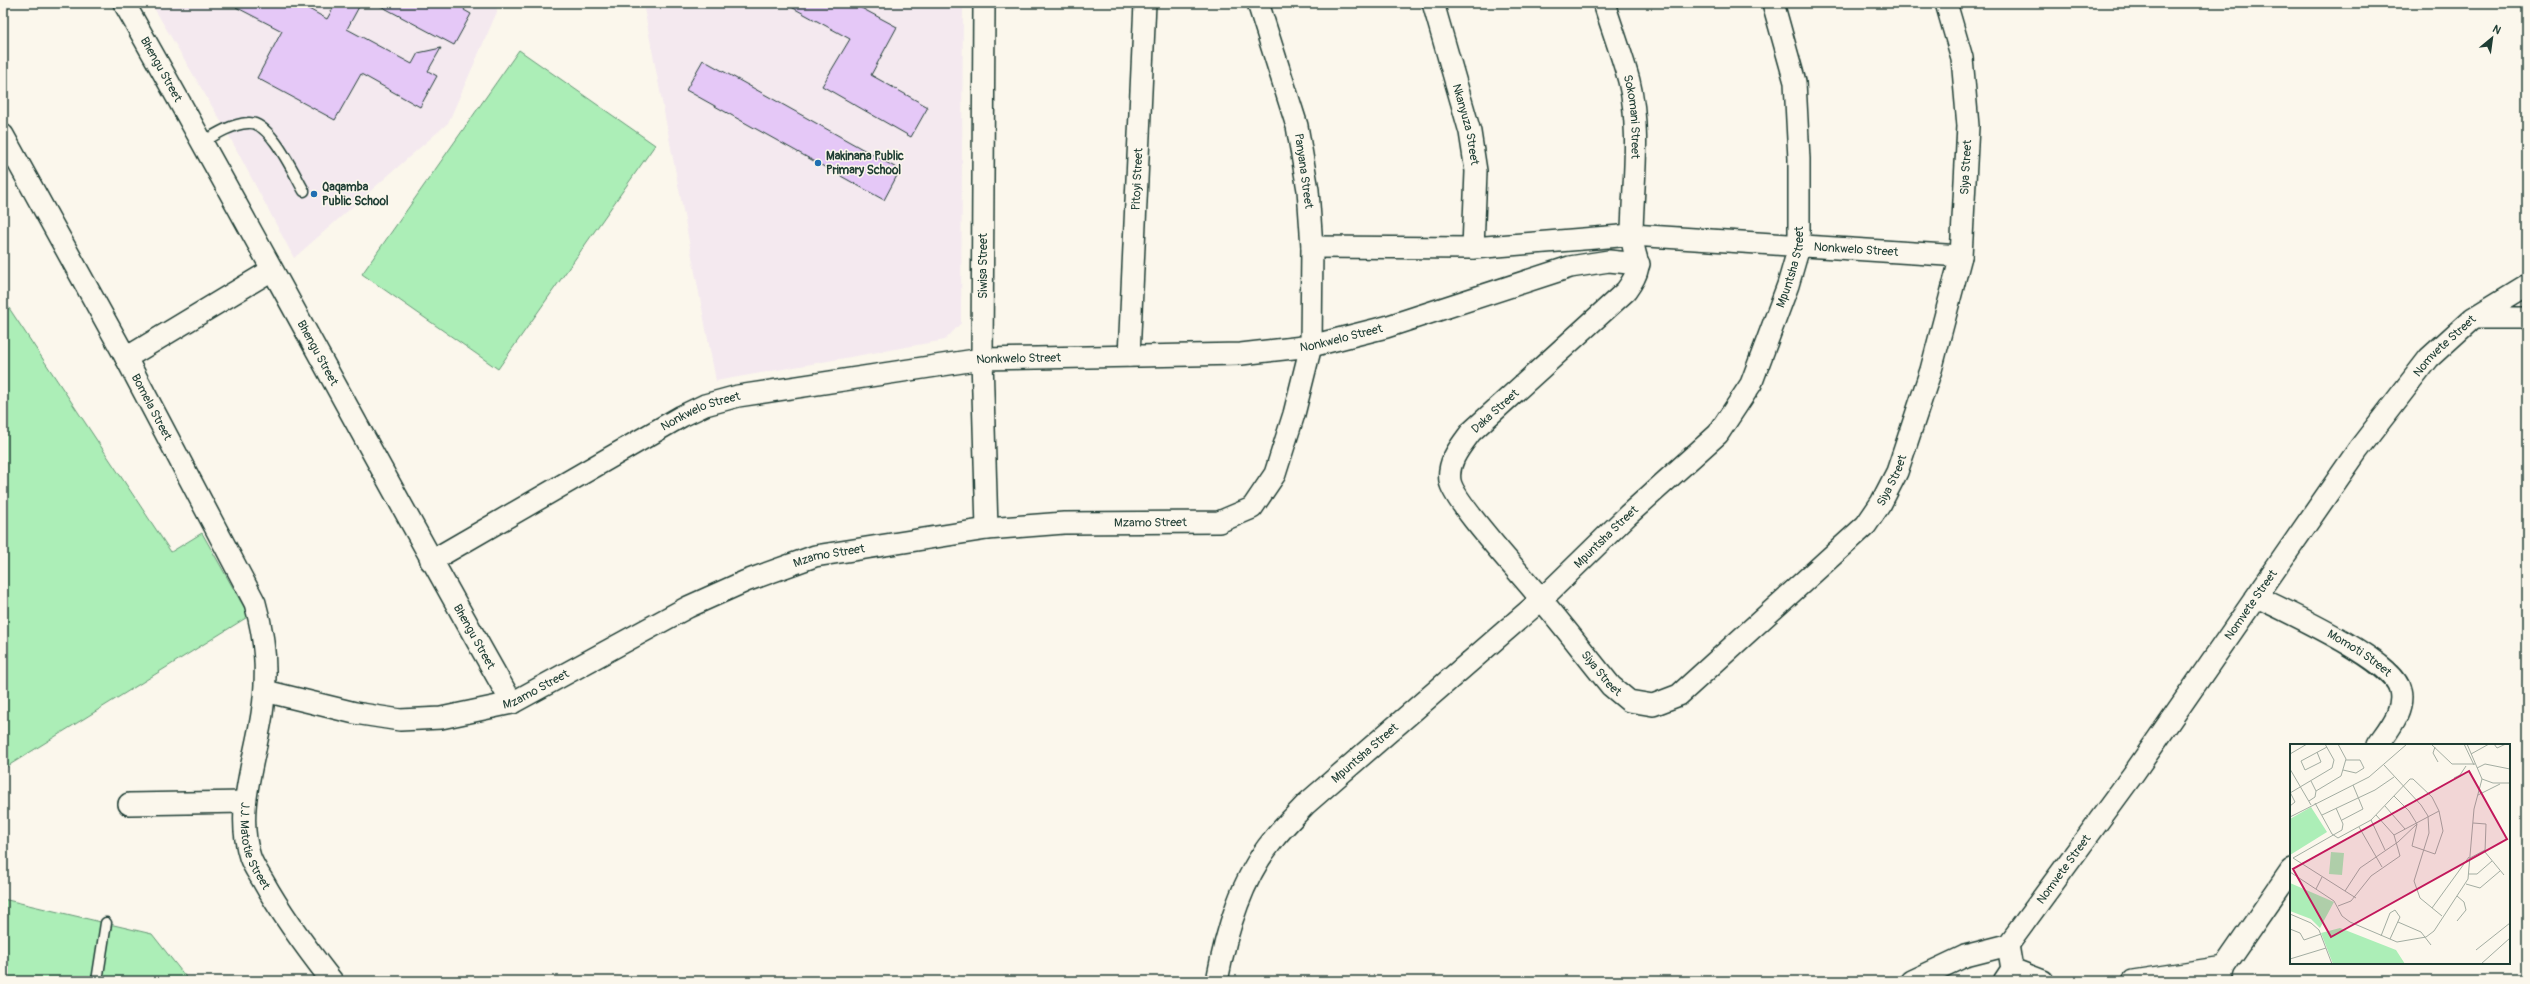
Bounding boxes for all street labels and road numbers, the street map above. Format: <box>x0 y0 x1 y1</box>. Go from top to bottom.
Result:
street label: Bhengu Street <box>137 34 185 105</box>
street label: Sokomani Street <box>1620 73 1643 159</box>
street label: Nkanyuza Street <box>1449 82 1482 166</box>
street label: Panyana Street <box>1291 133 1316 210</box>
street label: Siya Street <box>1957 139 1975 195</box>
street label: Pitoyi Street <box>1129 147 1146 211</box>
street label: Mpuntsha Street <box>1773 226 1807 310</box>
street label: Siwisa Street <box>976 233 991 299</box>
street label: Nonkwelo Street <box>1813 240 1899 260</box>
street label: Nomvete Street <box>2410 312 2479 380</box>
street label: Bhengu Street <box>294 318 341 388</box>
street label: Nonkwelo Street <box>1299 321 1384 355</box>
street label: Nonkwelo Street <box>975 350 1061 368</box>
street label: Bomela Street <box>128 371 175 443</box>
street label: Daka Street <box>1468 386 1522 437</box>
street label: Nonkwelo Street <box>658 389 742 435</box>
street label: Siya Street <box>1874 453 1910 509</box>
street label: Mpuntsha Street <box>1571 502 1642 572</box>
street label: Mzamo Street <box>1114 515 1187 531</box>
street label: Mzamo Street <box>791 541 866 571</box>
street label: Nomvete Street <box>2222 567 2281 643</box>
street label: Bhengu Street <box>450 602 498 672</box>
street label: Momoti Street <box>2325 627 2395 680</box>
street label: Siya Street <box>1578 648 1625 700</box>
street label: Mzamo Street <box>502 666 572 713</box>
street label: Mpuntsha Street <box>1329 720 1402 786</box>
street label: J.J. Matotie Street <box>236 801 273 893</box>
street label: Nomvete Street <box>2034 832 2094 907</box>

